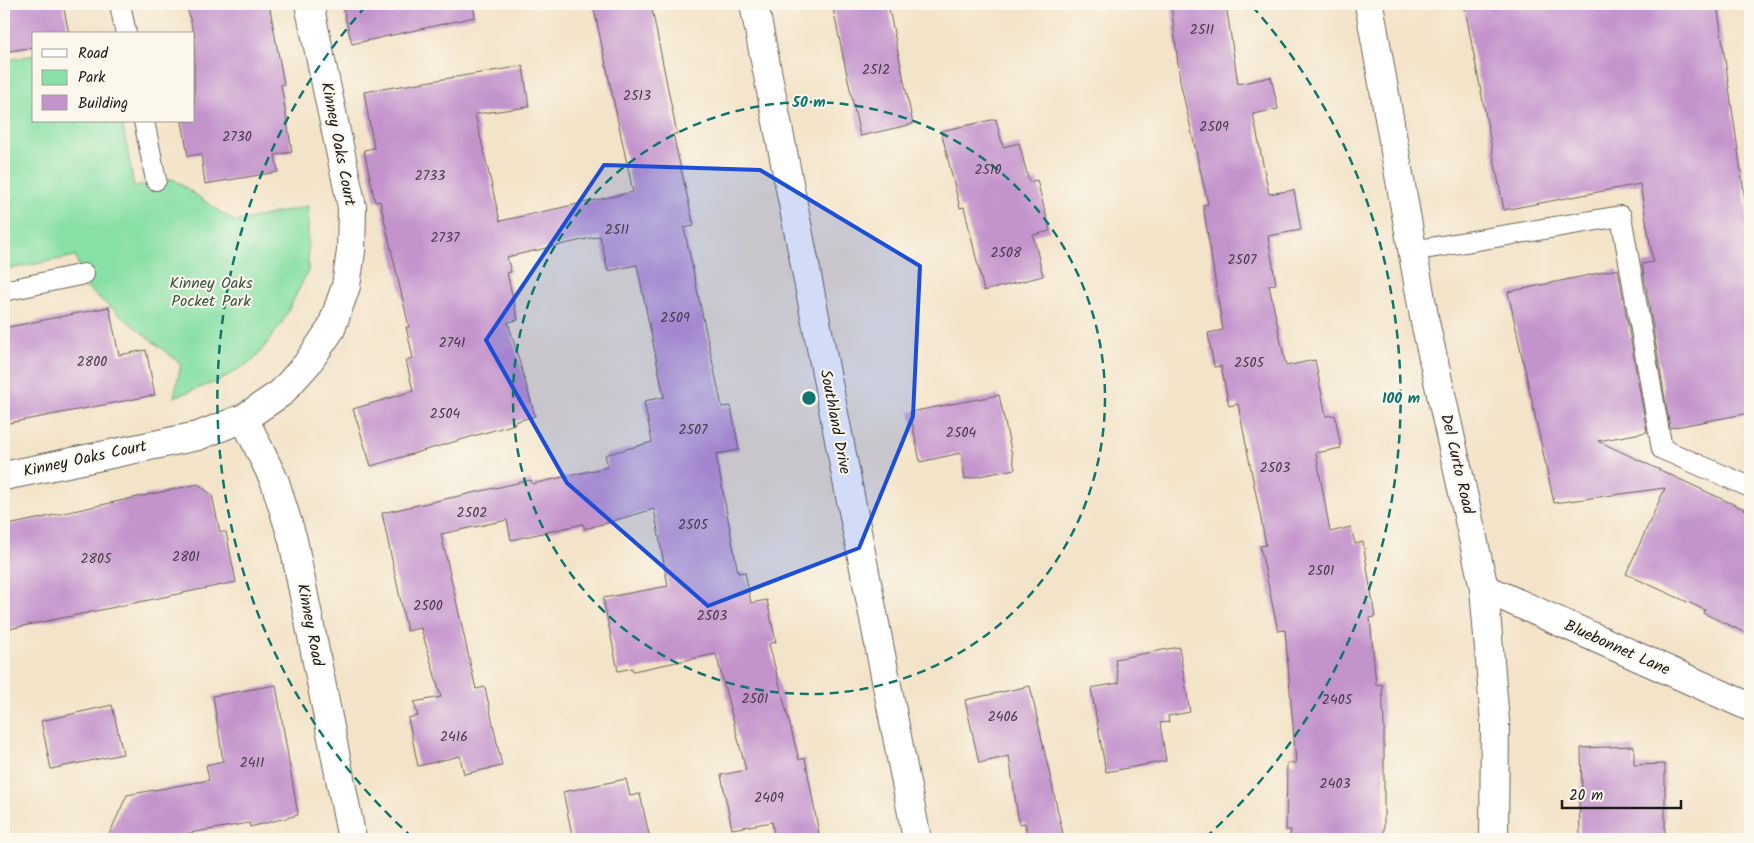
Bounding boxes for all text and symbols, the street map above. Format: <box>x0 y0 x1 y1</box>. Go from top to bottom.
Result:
house number: 2511 <box>1190 19 1214 41</box>
legend <box>32 32 195 122</box>
text: Road <box>78 42 109 66</box>
house number: 2512 <box>862 59 890 81</box>
text: Park <box>78 66 106 90</box>
street label: Kinney Oaks Court <box>314 80 362 209</box>
house number: 2513 <box>623 85 651 107</box>
text: 50 m <box>791 91 826 115</box>
text: Building <box>78 92 128 116</box>
house number: 2509 <box>1199 116 1229 138</box>
house number: 2730 <box>222 126 252 148</box>
house number: 2510 <box>974 159 1002 181</box>
house number: 2733 <box>415 165 445 187</box>
house number: 2511 <box>605 219 629 241</box>
house number: 2737 <box>430 227 460 249</box>
house number: 2508 <box>990 242 1022 264</box>
house number: 2507 <box>1227 249 1257 271</box>
park label: Kinney Oaks Pocket Park <box>169 271 253 314</box>
house number: 2509 <box>660 307 690 329</box>
house number: 2741 <box>439 332 465 354</box>
house number: 2800 <box>77 351 107 373</box>
house number: 2505 <box>1234 352 1266 374</box>
street label: Southland Drive <box>813 368 857 476</box>
text: 100 m <box>1382 387 1420 411</box>
centre of rings <box>800 389 818 407</box>
house number: 2504 <box>430 403 460 425</box>
street label: Del Curto Road <box>1433 411 1481 518</box>
house number: 2507 <box>678 419 708 441</box>
house number: 2504 <box>946 422 976 444</box>
street label: Kinney Oaks Court <box>21 434 150 484</box>
house number: 2503 <box>1260 457 1290 479</box>
house number: 2502 <box>457 502 487 524</box>
house number: 2505 <box>678 514 710 536</box>
house number: 2801 <box>172 546 200 568</box>
house number: 2805 <box>80 548 113 570</box>
house number: 2501 <box>1307 560 1335 582</box>
street label: Kinney Road <box>290 582 330 669</box>
house number: 2500 <box>413 595 443 617</box>
house number: 2503 <box>697 605 727 627</box>
street label: Bluebonnet Lane <box>1560 613 1674 683</box>
house number: 2501 <box>741 688 769 710</box>
house number: 2405 <box>1322 689 1354 711</box>
house number: 2406 <box>988 706 1018 728</box>
house number: 2416 <box>440 726 468 748</box>
house number: 2411 <box>240 752 264 774</box>
house number: 2403 <box>1320 773 1350 795</box>
scale bar <box>1562 778 1680 810</box>
text: 20 m <box>1569 784 1603 808</box>
house number: 2409 <box>754 787 784 809</box>

